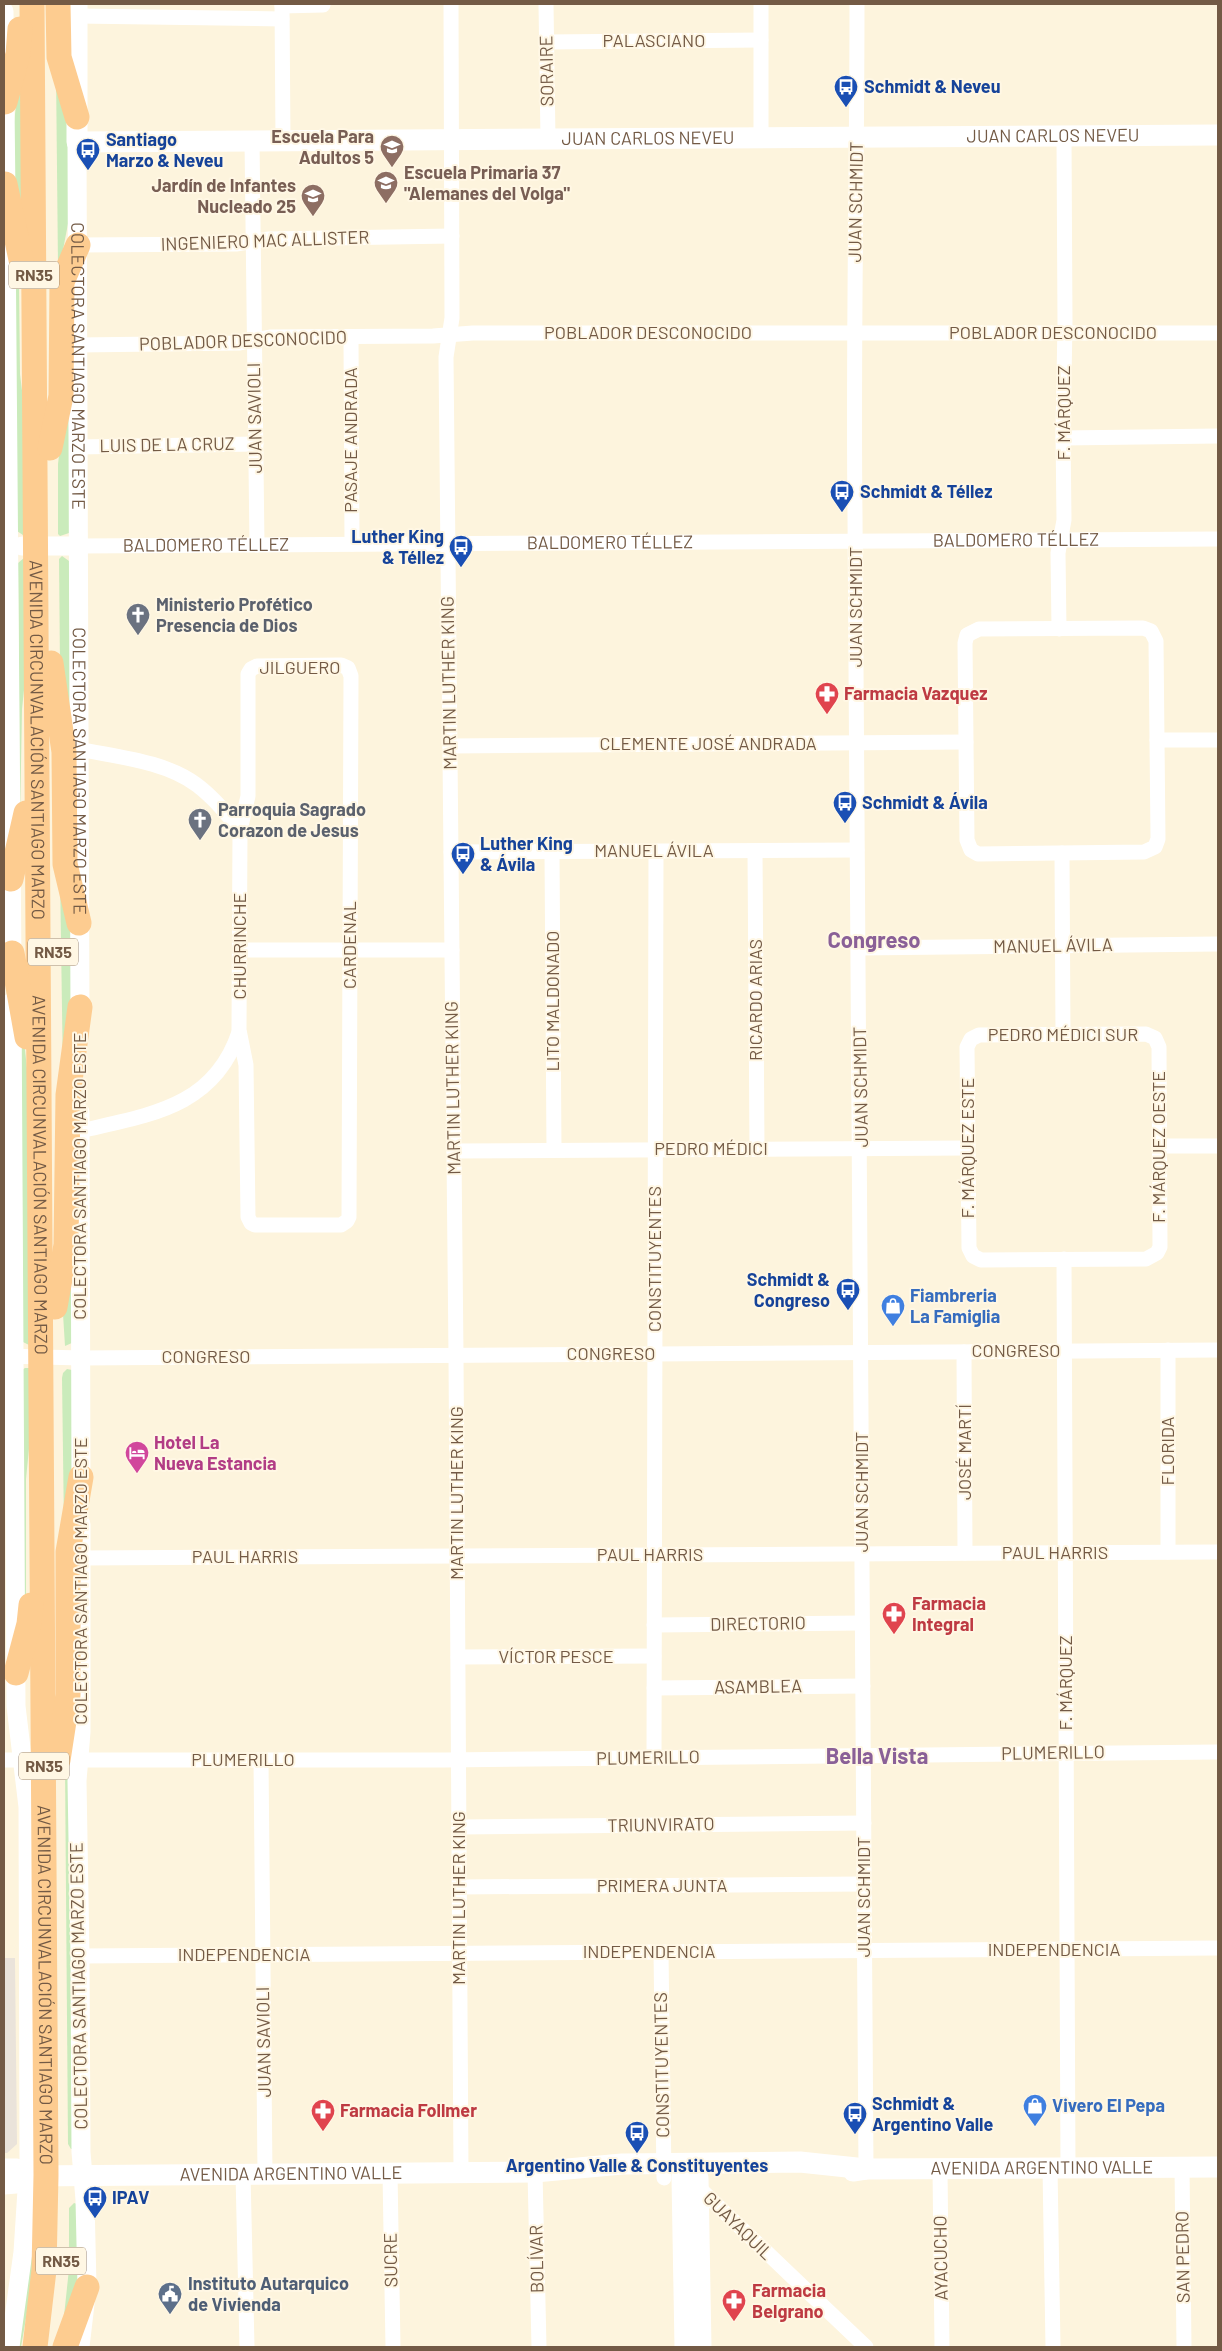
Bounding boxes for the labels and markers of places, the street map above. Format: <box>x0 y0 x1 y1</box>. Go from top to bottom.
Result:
bus stop icon: Schmidt & Neveu <box>833 74 859 108</box>
place label: Schmidt & Neveu <box>864 75 1000 97</box>
place label: Escuela Para Adultos 5 <box>271 125 374 168</box>
place label: Santiago Marzo & Neveu <box>106 128 223 171</box>
school or university icon: Escuela Para Adultos 5 <box>379 134 405 168</box>
bus stop icon: Santiago Marzo & Neveu <box>75 137 101 171</box>
place label: Escuela Primaria 37 "Alemanes del Volga" <box>404 161 570 204</box>
school or university icon: Escuela Primaria 37 "Alemanes del Volga" <box>373 170 399 204</box>
place label: Jardín de Infantes Nucleado 25 <box>152 174 296 217</box>
school or university icon: Jardín de Infantes Nucleado 25 <box>300 183 326 217</box>
bus stop icon: Schmidt & Téllez <box>829 479 855 513</box>
place label: Schmidt & Téllez <box>860 480 992 502</box>
place label: Luther King & Téllez <box>351 525 444 568</box>
bus stop icon: Luther King & Téllez <box>448 534 474 568</box>
place label: Ministerio Profético Presencia de Dios <box>156 593 313 636</box>
church icon: Ministerio Profético Presencia de Dios <box>125 602 151 636</box>
pharmacy icon: Farmacia Vazquez <box>814 681 840 715</box>
place label: Farmacia Vazquez <box>844 682 988 704</box>
bus stop icon: Schmidt & Ávila <box>832 790 858 824</box>
place label: Schmidt & Ávila <box>862 791 988 813</box>
place label: Parroquia Sagrado Corazon de Jesus <box>218 798 366 841</box>
church icon: Parroquia Sagrado Corazon de Jesus <box>187 807 213 841</box>
place label: Luther King & Ávila <box>480 832 573 875</box>
bus stop icon: Luther King & Ávila <box>450 841 476 875</box>
place label: Schmidt & Congreso <box>747 1268 830 1311</box>
bus stop icon: Schmidt & Congreso <box>835 1277 861 1311</box>
place label: Fiambreria La Famiglia <box>910 1284 1000 1327</box>
shop icon: Fiambreria La Famiglia <box>880 1293 906 1327</box>
place label: Hotel La Nueva Estancia <box>154 1431 277 1474</box>
hotel icon: Hotel La Nueva Estancia <box>124 1440 150 1474</box>
place label: Farmacia Integral <box>912 1592 986 1635</box>
pharmacy icon: Farmacia Integral <box>881 1601 907 1635</box>
place label: Schmidt & Argentino Valle <box>872 2092 993 2135</box>
shop icon: Vivero El Pepa <box>1022 2093 1048 2127</box>
place label: Vivero El Pepa <box>1052 2094 1165 2116</box>
pharmacy icon: Farmacia Follmer <box>310 2098 336 2132</box>
place label: Farmacia Follmer <box>340 2099 477 2121</box>
bus stop icon: Schmidt & Argentino Valle <box>842 2101 868 2135</box>
bus stop icon: Argentino Valle & Constituyentes <box>624 2120 650 2154</box>
place label: Argentino Valle & Constituyentes <box>506 2154 768 2176</box>
bus stop icon: IPAV <box>82 2185 108 2219</box>
place label: IPAV <box>112 2186 149 2208</box>
place label: Instituto Autarquico de Vivienda <box>188 2272 349 2315</box>
place label: Farmacia Belgrano <box>752 2279 826 2322</box>
public building icon: Instituto Autarquico de Vivienda <box>157 2281 183 2315</box>
pharmacy icon: Farmacia Belgrano <box>721 2288 747 2322</box>

